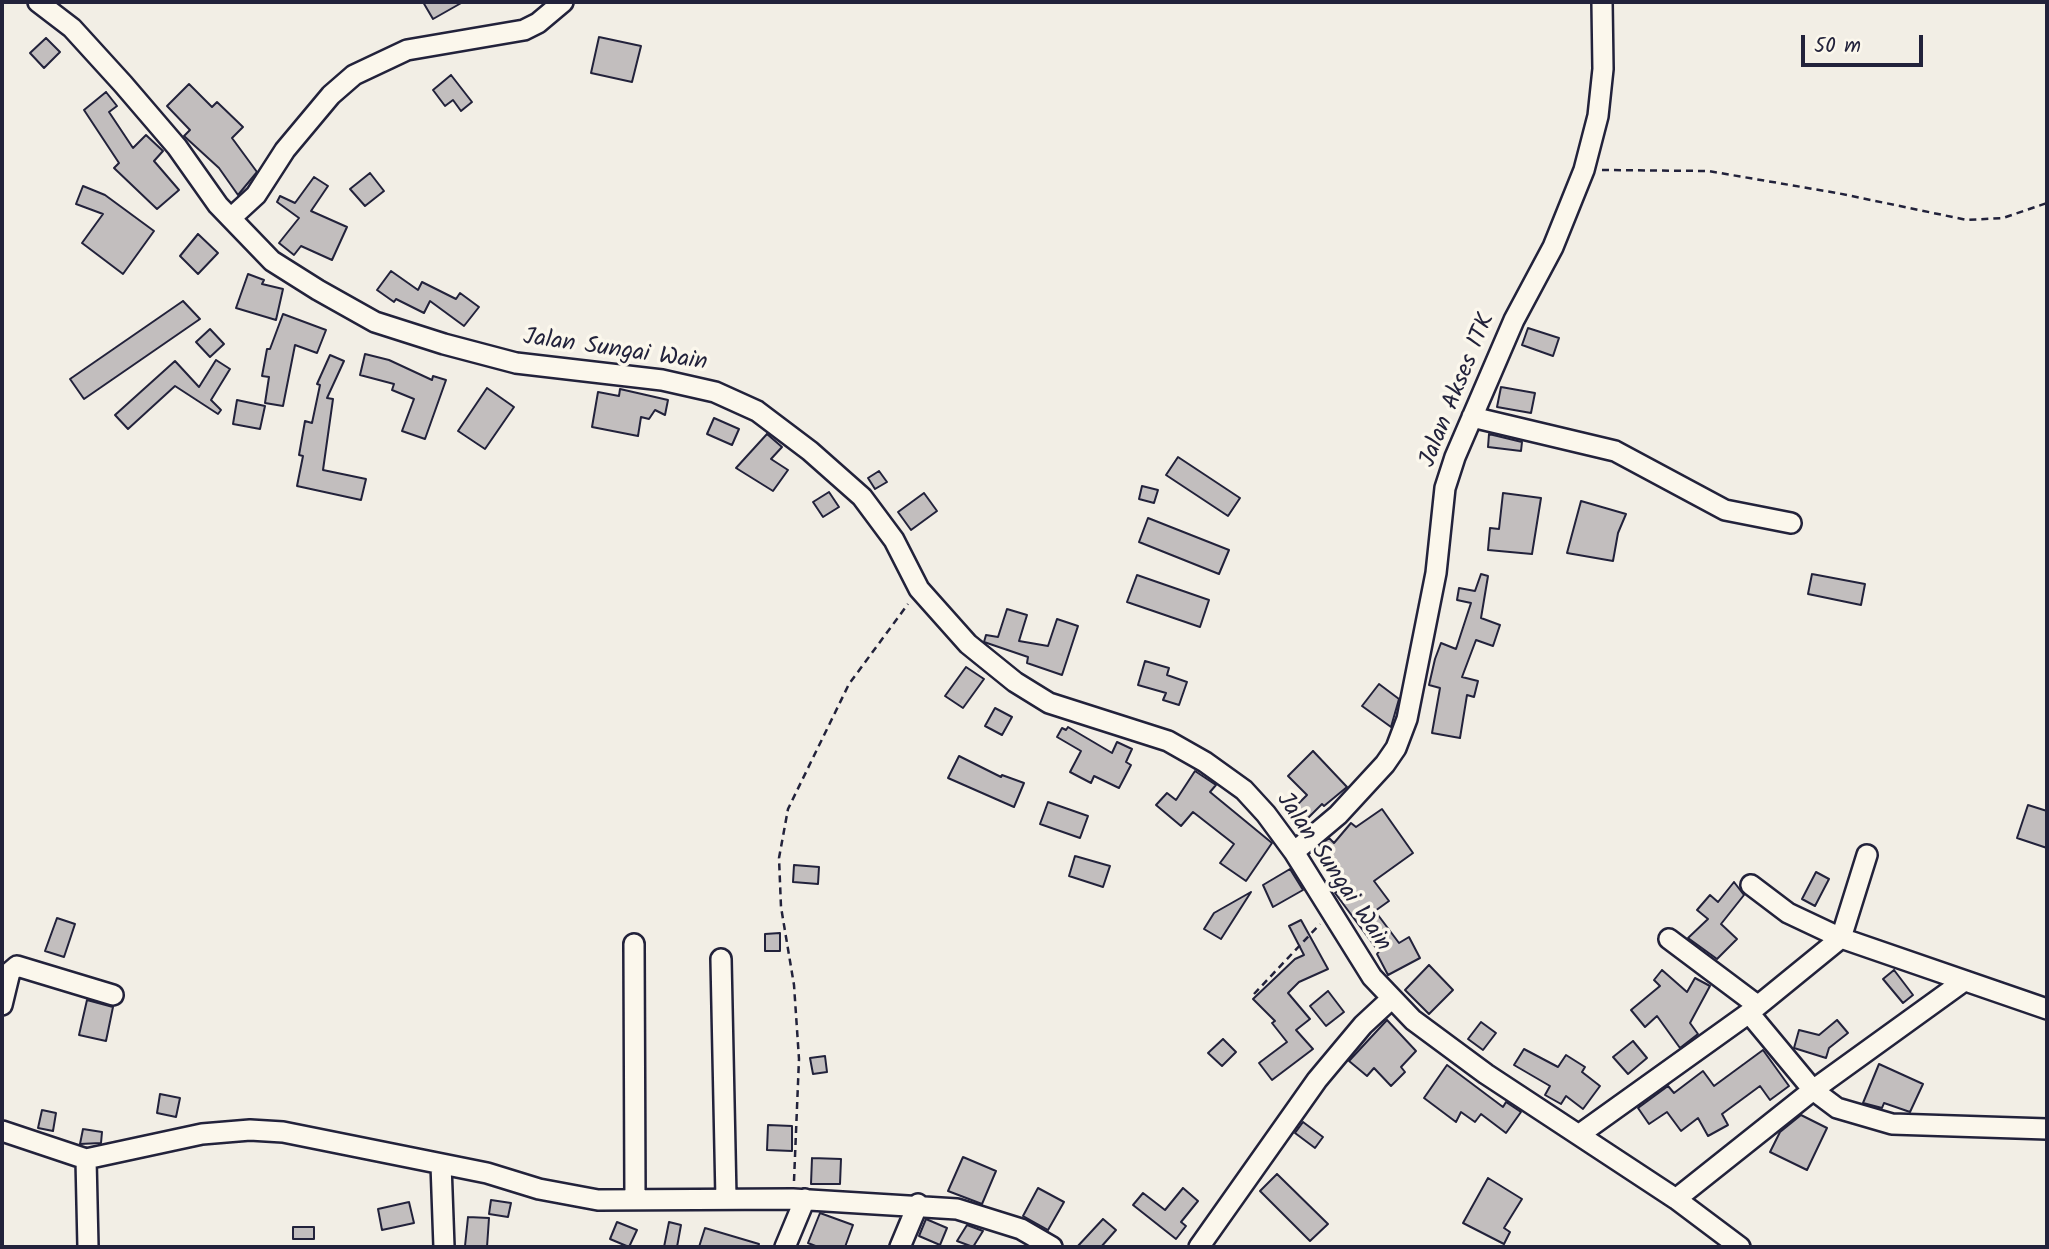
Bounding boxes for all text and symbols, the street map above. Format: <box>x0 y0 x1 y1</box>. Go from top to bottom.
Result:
scale bar <box>1804 21 1926 65</box>
text: 50 m <box>1814 30 1861 63</box>
street label: Jalan Akses ITK <box>1415 310 1503 472</box>
street label: Jalan Sungai Wain <box>521 325 709 379</box>
street label: Jalan Sungai Wain <box>1268 788 1396 958</box>

